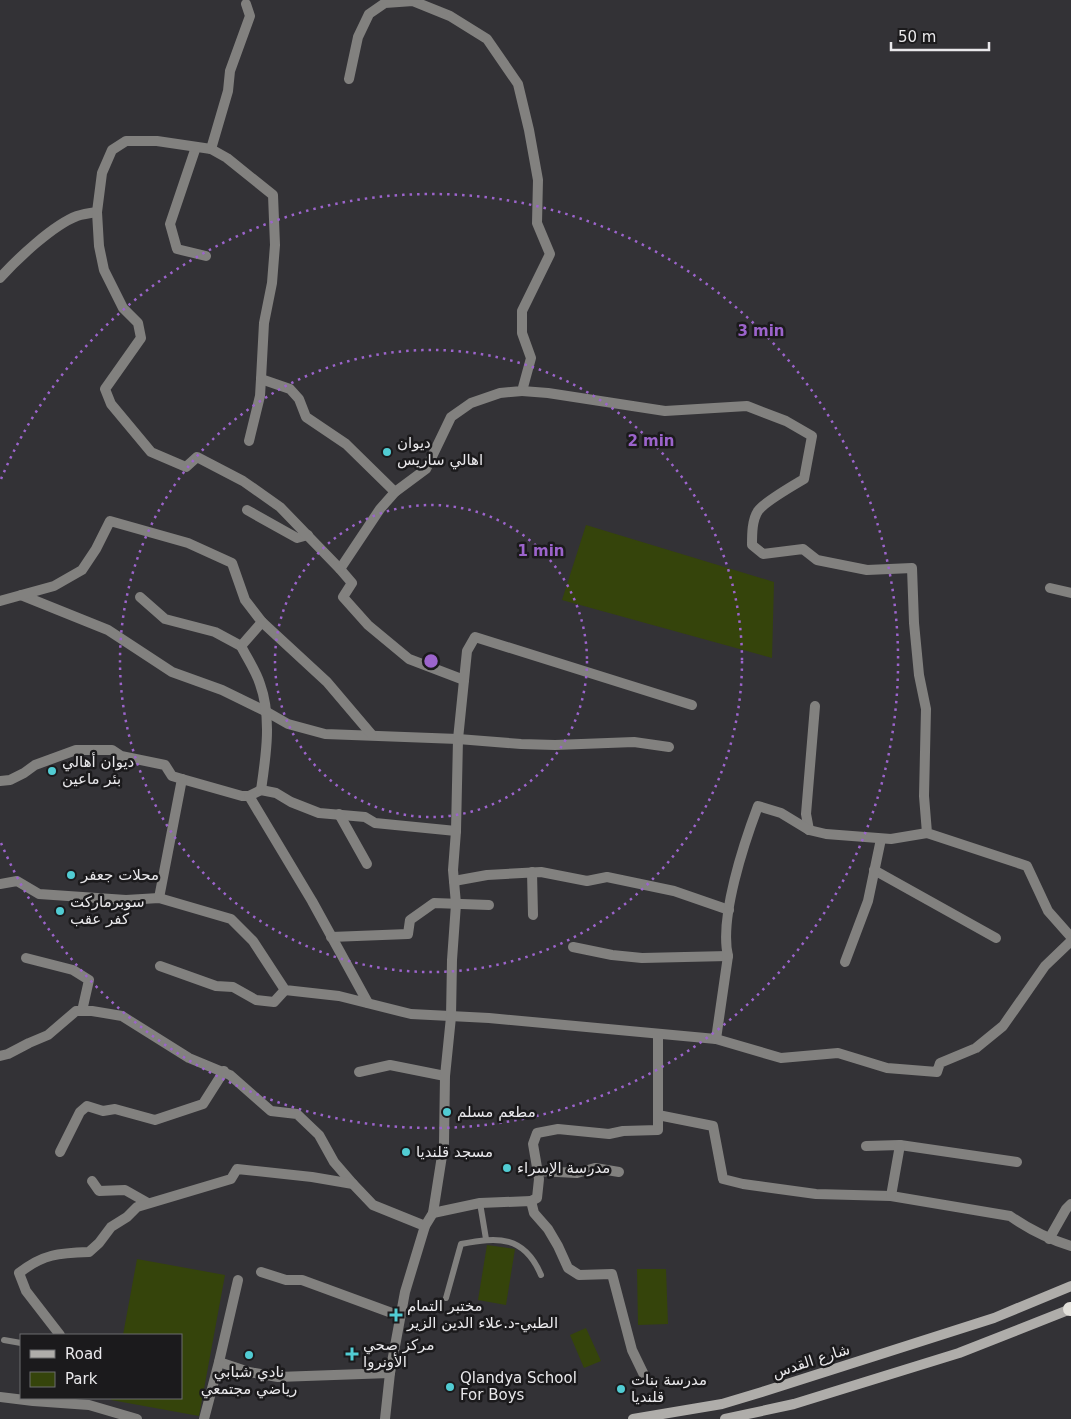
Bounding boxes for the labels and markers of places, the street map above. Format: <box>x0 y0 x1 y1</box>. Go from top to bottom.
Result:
place label: ديوان اهالي ساريس <box>397 434 483 470</box>
marker: ديوان اهالي ساريس <box>381 446 393 458</box>
centre of rings <box>422 652 440 670</box>
place label: ديوان أهالي بئر ماعين <box>62 752 134 788</box>
marker: ديوان أهالي بئر ماعين <box>46 765 58 777</box>
place label: محلات جعفر <box>80 866 159 884</box>
marker: محلات جعفر <box>65 869 77 881</box>
place label: سوبرماركت كفر عقب <box>70 893 145 928</box>
marker: سوبرماركت كفر عقب <box>54 905 66 917</box>
place label: مطعم مسلم <box>457 1103 536 1121</box>
marker: مطعم مسلم <box>441 1106 453 1118</box>
place label: مسجد قلنديا <box>416 1143 493 1161</box>
marker: مسجد قلنديا <box>400 1146 412 1158</box>
place label: مدرسة الإسراء <box>517 1159 610 1177</box>
marker: مدرسة الإسراء <box>501 1162 513 1174</box>
place label: مختبر التمام الطبي-د.علاء الدين الزير <box>406 1297 558 1333</box>
marker: مختبر التمام الطبي-د.علاء الدين الزير <box>389 1308 403 1322</box>
place label: مركز صحي الأونروا <box>363 1336 434 1371</box>
marker: مركز صحي الأونروا <box>345 1347 359 1361</box>
marker: نادي شبابي رياضي مجتمعي <box>243 1349 255 1361</box>
place label: نادي شبابي رياضي مجتمعي <box>201 1363 297 1399</box>
place label: Qlandya School For Boys <box>460 1369 577 1404</box>
place label: مدرسة بنات قلنديا <box>631 1371 707 1406</box>
marker: Qlandya School For Boys <box>444 1381 456 1393</box>
marker: مدرسة بنات قلنديا <box>615 1383 627 1395</box>

